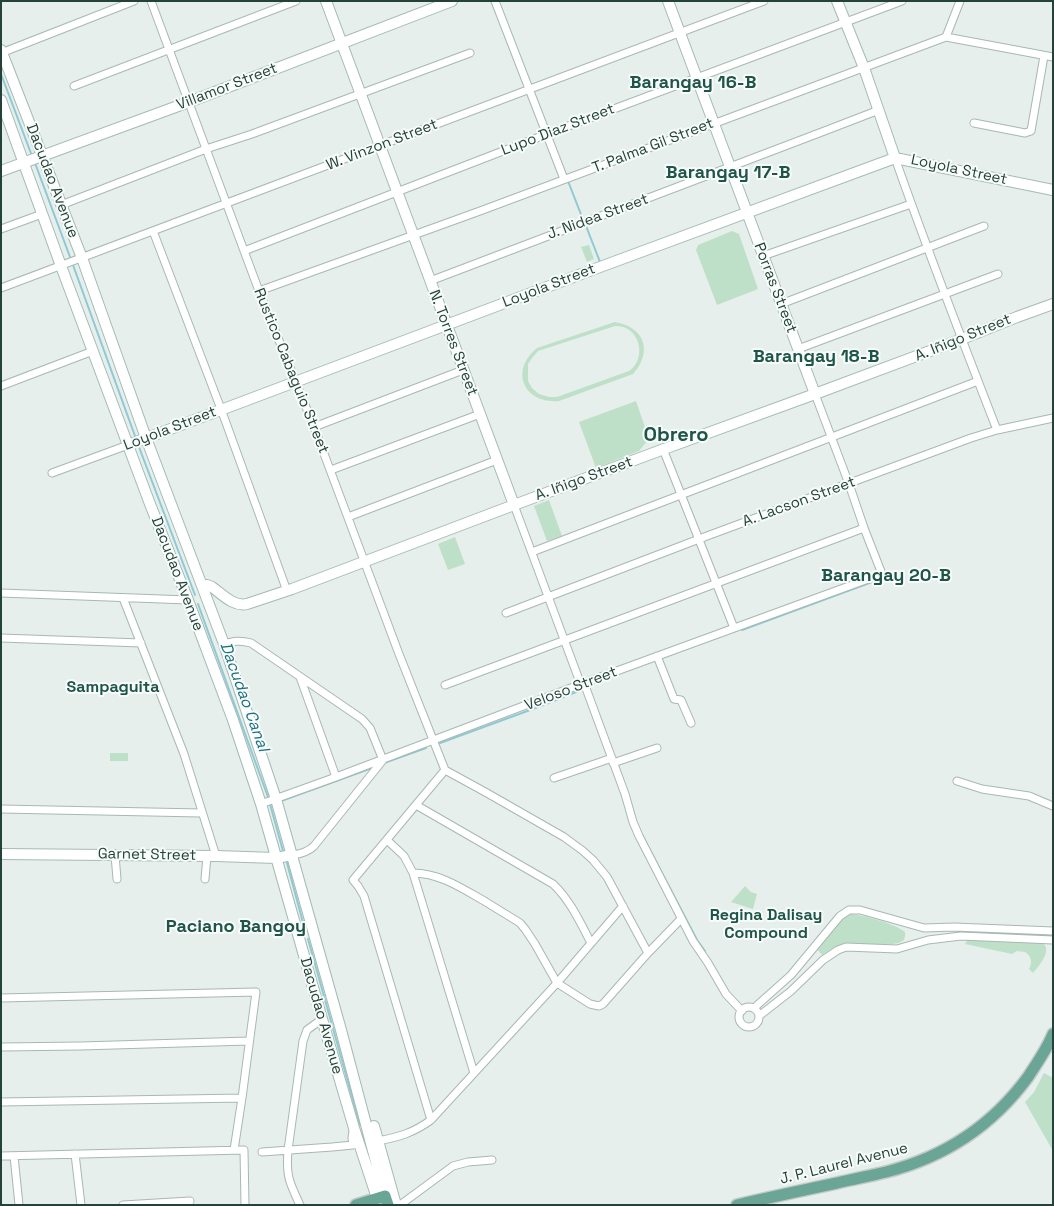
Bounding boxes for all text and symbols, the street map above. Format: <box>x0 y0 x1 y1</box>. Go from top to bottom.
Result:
street label: Villamor Street <box>174 60 280 114</box>
district label: Barangay 16-B <box>629 72 757 94</box>
street label: Lupo Diaz Street <box>499 100 617 160</box>
street label: W. Vinzon Street <box>324 115 440 175</box>
street label: T. Palma Gil Street <box>590 115 716 177</box>
street label: Dacudao Avenue <box>22 121 82 241</box>
street label: Loyola Street <box>909 151 1009 189</box>
district label: Barangay 17-B <box>665 162 791 184</box>
street label: J. Nidea Street <box>545 190 651 244</box>
street label: Porras Street <box>750 240 800 336</box>
street label: Loyola Street <box>500 260 598 312</box>
street label: Rustico Cabaguio Street <box>250 286 332 456</box>
street label: N. Torres Street <box>425 288 481 398</box>
street label: A. Iñigo Street <box>912 311 1014 365</box>
district label: Barangay 18-B <box>753 346 879 368</box>
street label: Loyola Street <box>121 403 219 455</box>
district label: Obrero <box>643 424 709 448</box>
street label: A. Iñigo Street <box>533 453 635 505</box>
street label: A. Lacson Street <box>740 473 858 531</box>
street label: Dacudao Avenue <box>147 514 207 634</box>
district label: Barangay 20-B <box>821 565 951 587</box>
water label: Dacudao Canal <box>215 640 273 754</box>
street label: Veloso Street <box>522 663 620 715</box>
district label: Sampaguita <box>67 678 159 698</box>
street label: Garnet Street <box>98 845 196 865</box>
district label: Regina Dalisay Compound <box>710 906 822 944</box>
district label: Paciano Bangoy <box>166 916 306 938</box>
street label: Dacudao Avenue <box>296 956 346 1076</box>
street label: J. P. Laurel Avenue <box>778 1139 910 1189</box>

